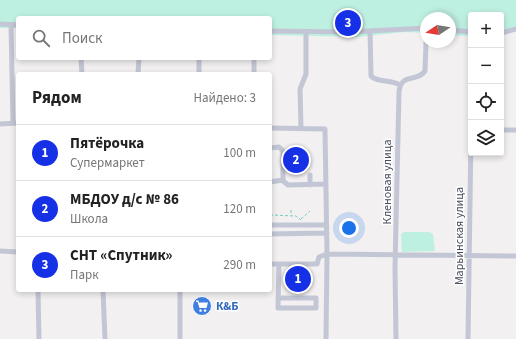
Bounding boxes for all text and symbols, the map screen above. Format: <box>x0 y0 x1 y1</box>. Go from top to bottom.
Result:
pin: 3 <box>335 8 361 38</box>
north arrow <box>420 12 456 48</box>
map controls <box>468 12 504 156</box>
button: + <box>468 12 504 48</box>
search box <box>16 16 272 60</box>
icon: search <box>30 27 52 49</box>
text: Поиск <box>62 28 103 49</box>
button: − <box>468 48 504 84</box>
button: locate <box>468 84 504 120</box>
text: Рядом <box>32 86 82 110</box>
text: Найдено: 3 <box>194 89 256 107</box>
button: layers <box>468 120 504 156</box>
text: Пятёрочка <box>70 133 144 154</box>
street label: Кленовая улица <box>379 140 396 224</box>
text: 1 <box>42 144 48 162</box>
text: 100 m <box>223 144 256 162</box>
pin: 2 <box>283 145 309 175</box>
text: Супермаркет <box>70 154 145 172</box>
street label: Марьинская улица <box>451 187 468 285</box>
text: МБДОУ д/с № 86 <box>70 189 179 210</box>
text: 2 <box>42 200 48 218</box>
text: 120 m <box>223 200 256 218</box>
text: Школа <box>70 210 108 228</box>
your location <box>339 218 359 238</box>
text: СНТ «Спутник» <box>70 245 173 266</box>
text: 3 <box>42 256 48 274</box>
text: 290 m <box>223 256 256 274</box>
pin: 1 <box>285 264 311 294</box>
text: Парк <box>70 266 99 284</box>
supermarket icon: К&Б <box>191 295 213 317</box>
place label: К&Б <box>216 298 239 315</box>

